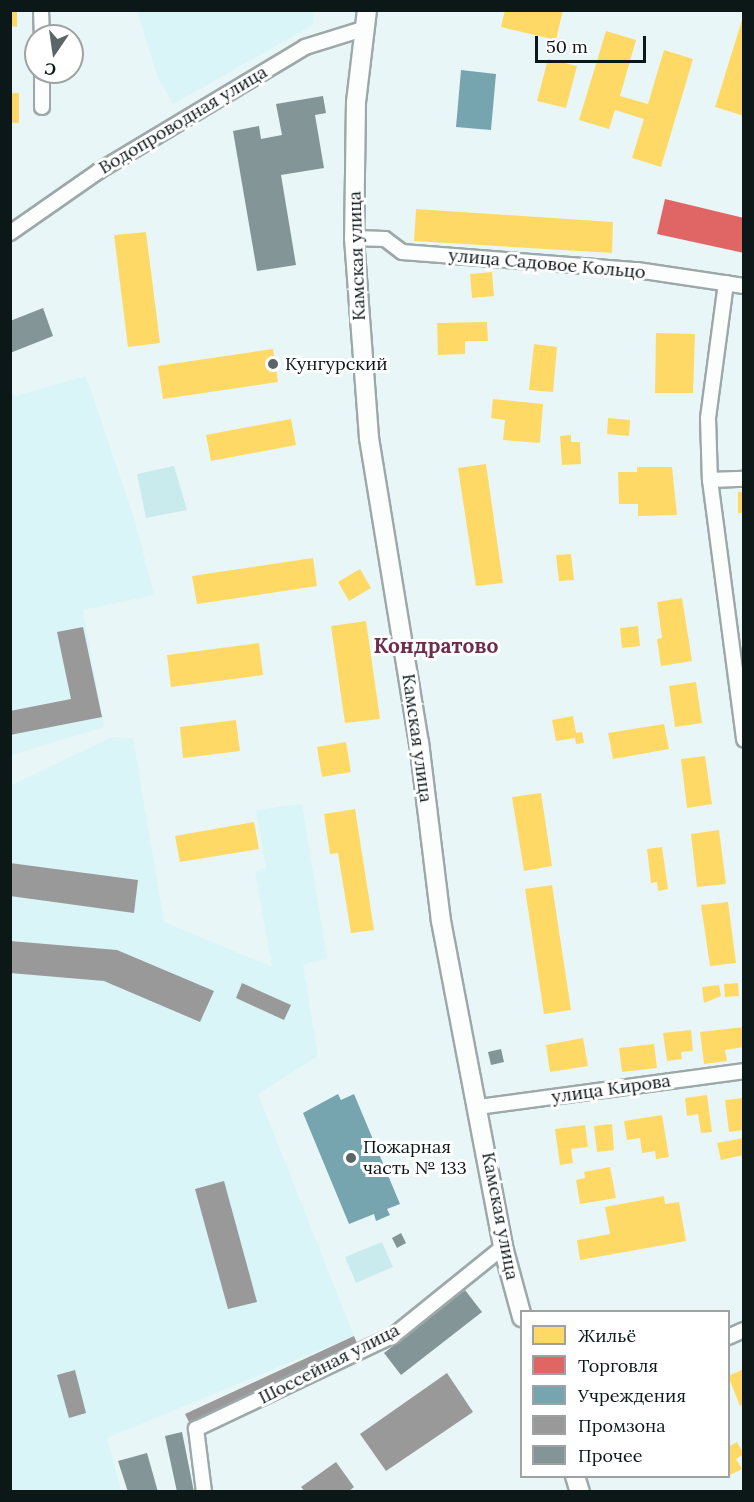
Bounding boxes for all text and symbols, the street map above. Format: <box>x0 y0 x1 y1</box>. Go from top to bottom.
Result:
north arrow <box>24 24 84 84</box>
scale bar <box>538 24 649 62</box>
text: 50 m <box>546 35 588 58</box>
text: С <box>43 59 58 81</box>
street label: Водопроводная улица <box>95 61 271 179</box>
street label: Камская улица <box>344 191 370 321</box>
street label: улица Садовое Кольцо <box>448 245 646 283</box>
place label: Кунгурский <box>285 353 387 375</box>
marker: Кунгурский <box>266 357 280 371</box>
district label: Кондратово <box>374 633 498 659</box>
street label: Камская улица <box>397 672 437 804</box>
street label: улица Кирова <box>550 1070 672 1108</box>
place label: Пожарная часть № 133 <box>363 1137 467 1180</box>
street label: Камская улица <box>477 1150 523 1282</box>
marker: Пожарная часть № 133 <box>344 1151 358 1165</box>
legend <box>520 1310 730 1478</box>
street label: Шоссейная улица <box>255 1319 403 1409</box>
text: Жильё <box>578 1324 636 1347</box>
text: Торговля <box>578 1354 658 1377</box>
text: Учреждения <box>578 1384 686 1407</box>
text: Промзона <box>578 1414 666 1437</box>
text: Прочее <box>578 1444 642 1467</box>

